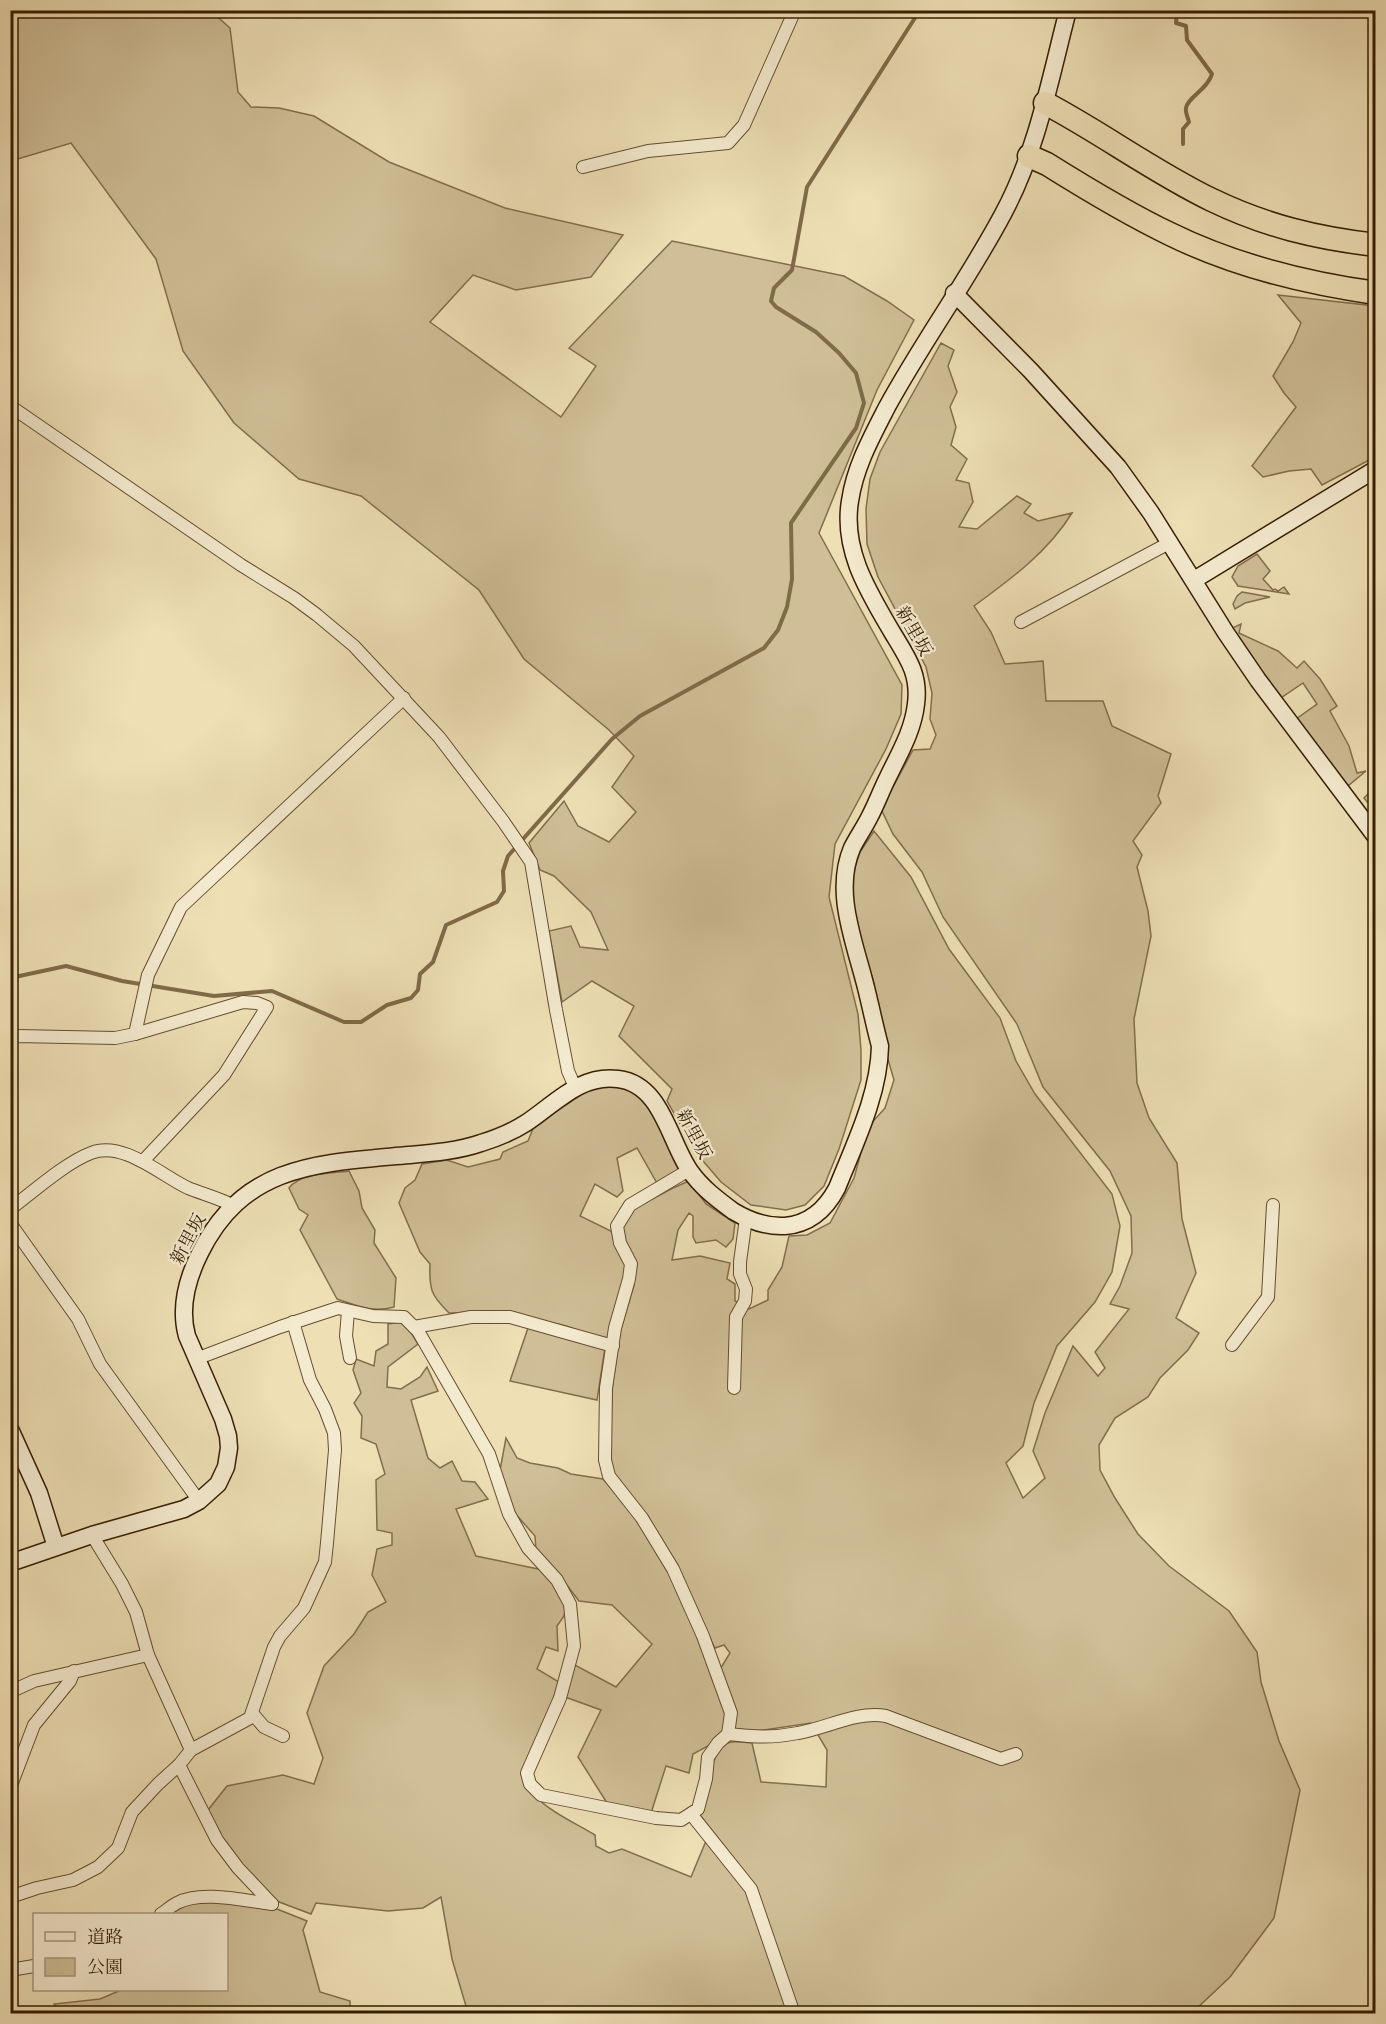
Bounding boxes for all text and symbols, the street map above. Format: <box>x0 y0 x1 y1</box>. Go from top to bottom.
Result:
street label: 新里坂 <box>888 602 937 661</box>
street label: 新里坂 <box>669 1105 716 1164</box>
street label: 新里坂 <box>166 1210 213 1269</box>
legend <box>33 1913 228 1991</box>
text: 道路 <box>87 1926 123 1951</box>
text: 公園 <box>87 1956 123 1981</box>

